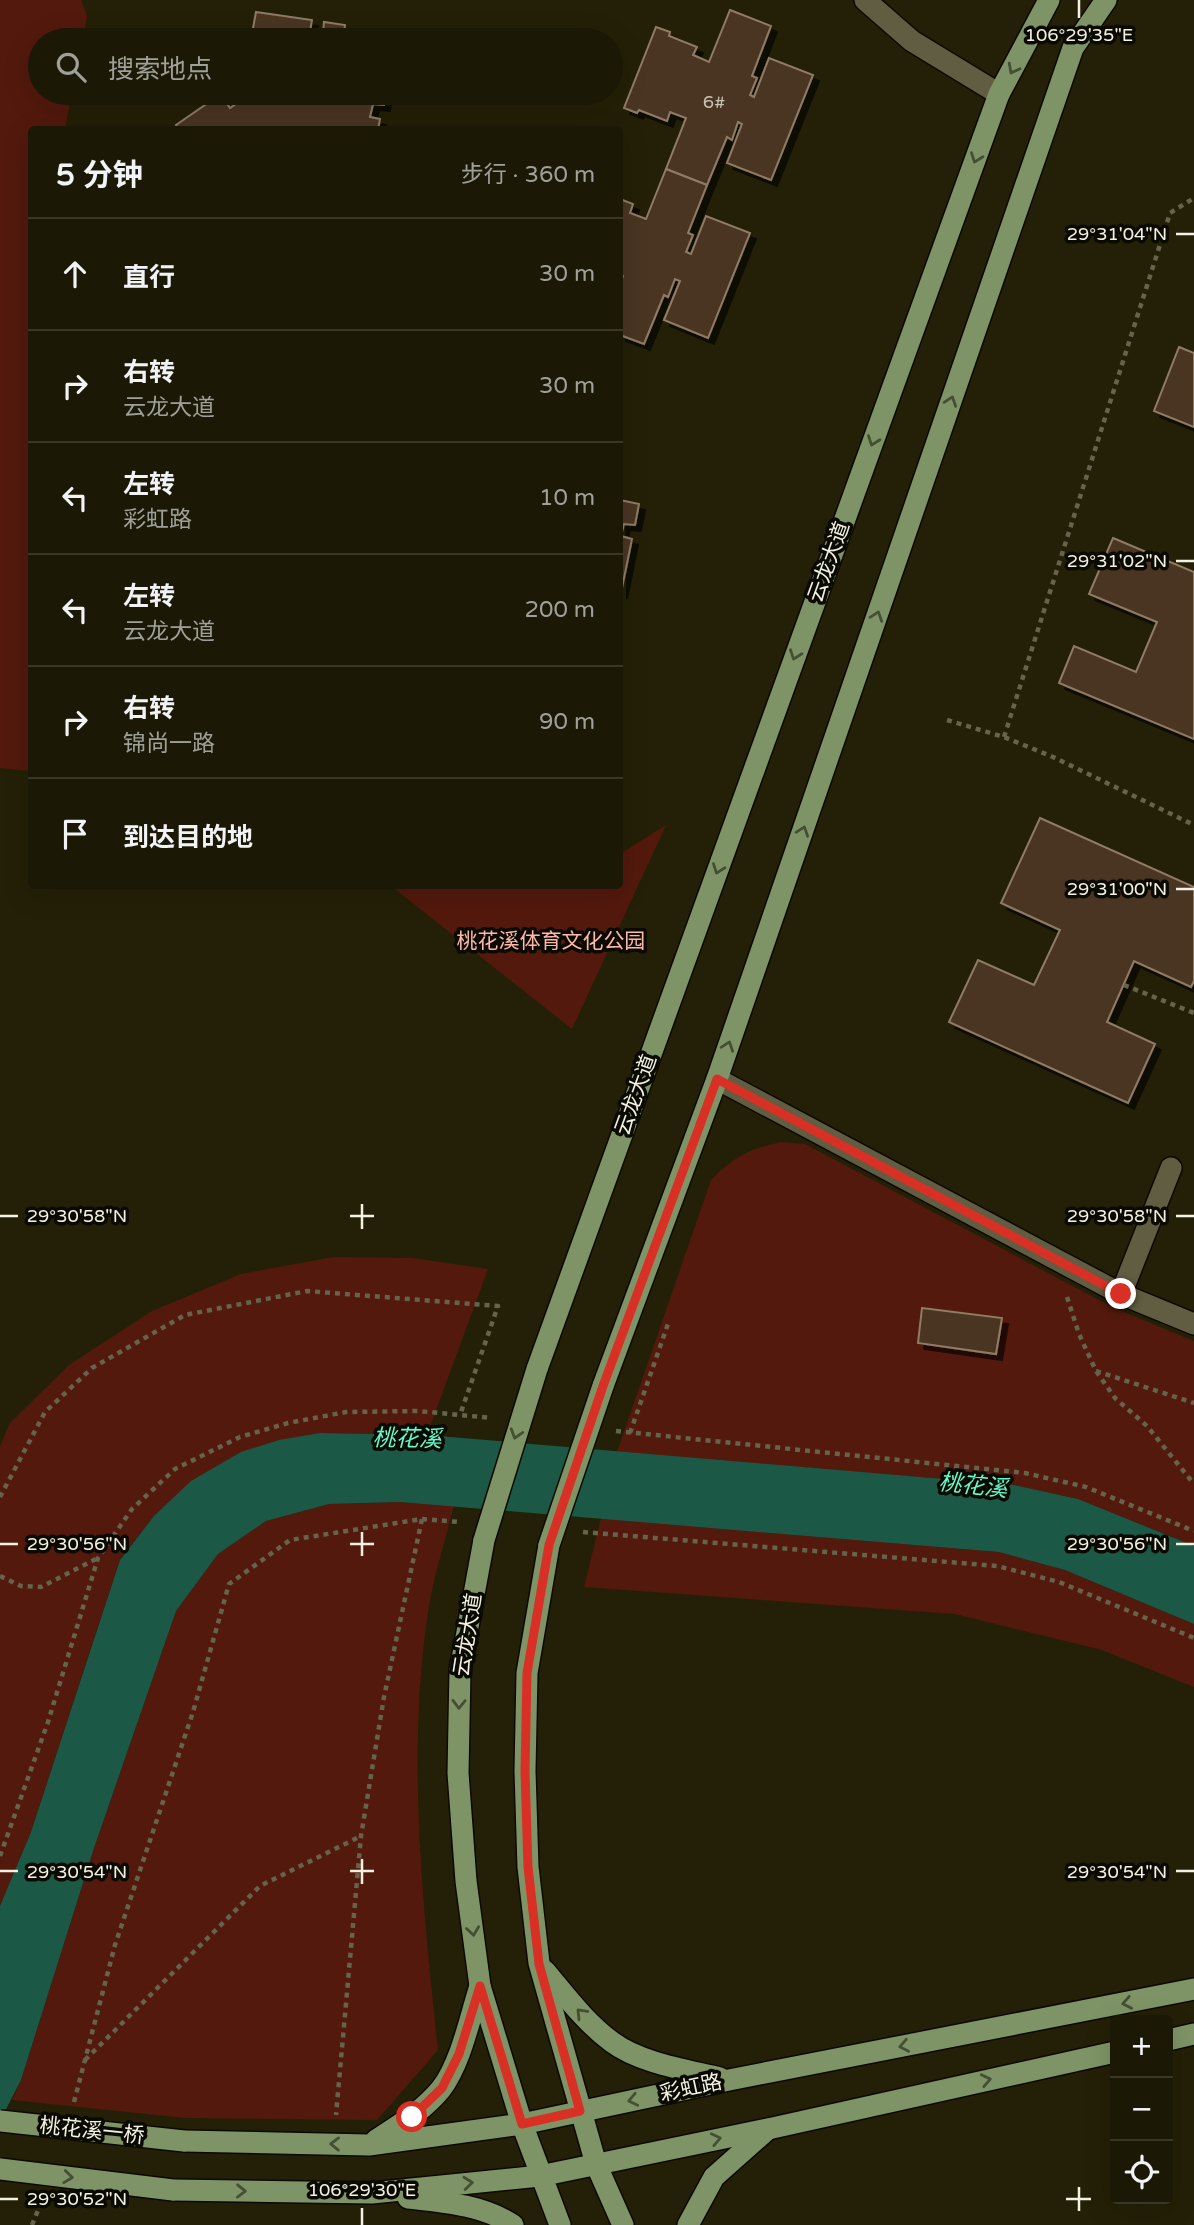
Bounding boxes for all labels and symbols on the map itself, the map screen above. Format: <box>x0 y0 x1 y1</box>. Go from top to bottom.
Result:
text: 106°29'35"E <box>1025 24 1133 46</box>
one-way arrow <box>1007 61 1021 74</box>
house number: 6# <box>703 91 725 113</box>
one-way arrow <box>970 152 984 164</box>
text: 29°31'04"N <box>1067 223 1167 245</box>
one-way arrow <box>943 395 957 407</box>
one-way arrow <box>867 435 881 447</box>
street label: 云龙大道 <box>803 518 855 606</box>
text: 29°31'02"N <box>1067 550 1167 572</box>
one-way arrow <box>869 610 883 622</box>
one-way arrow <box>790 649 804 661</box>
one-way arrow <box>795 825 809 837</box>
one-way arrow <box>712 863 726 875</box>
text: 29°31'00"N <box>1067 878 1167 900</box>
park label: 桃花溪体育文化公园 <box>457 929 646 954</box>
one-way arrow <box>720 1040 734 1052</box>
street label: 云龙大道 <box>610 1051 662 1139</box>
text: 29°30'58"N <box>27 1205 127 1227</box>
text: 29°30'58"N <box>1067 1205 1167 1227</box>
route end <box>1105 1278 1136 1309</box>
water label: 桃花溪 <box>372 1424 445 1454</box>
one-way arrow <box>510 1428 525 1440</box>
water label: 桃花溪 <box>937 1468 1012 1504</box>
text: 29°30'56"N <box>27 1533 127 1555</box>
text: 29°30'56"N <box>1067 1533 1167 1555</box>
street label: 云龙大道 <box>449 1592 487 1678</box>
one-way arrow <box>452 1699 467 1710</box>
text: 29°30'54"N <box>27 1861 127 1883</box>
text: 29°30'54"N <box>1067 1861 1167 1883</box>
one-way arrow <box>465 1925 480 1937</box>
one-way arrow <box>1121 1994 1133 2009</box>
one-way arrow <box>576 2009 589 2022</box>
one-way arrow <box>898 2038 910 2053</box>
street label: 彩虹路 <box>658 2069 724 2107</box>
one-way arrow <box>980 2074 992 2089</box>
one-way arrow <box>627 2092 639 2107</box>
route start <box>396 2101 427 2132</box>
street label: 桃花溪一桥 <box>38 2113 146 2149</box>
one-way arrow <box>710 2133 722 2148</box>
one-way arrow <box>330 2136 340 2152</box>
one-way arrow <box>62 2170 74 2185</box>
one-way arrow <box>463 2176 474 2191</box>
text: 106°29'30"E <box>308 2179 416 2201</box>
one-way arrow <box>237 2183 247 2199</box>
text: 29°30'52"N <box>27 2188 127 2210</box>

